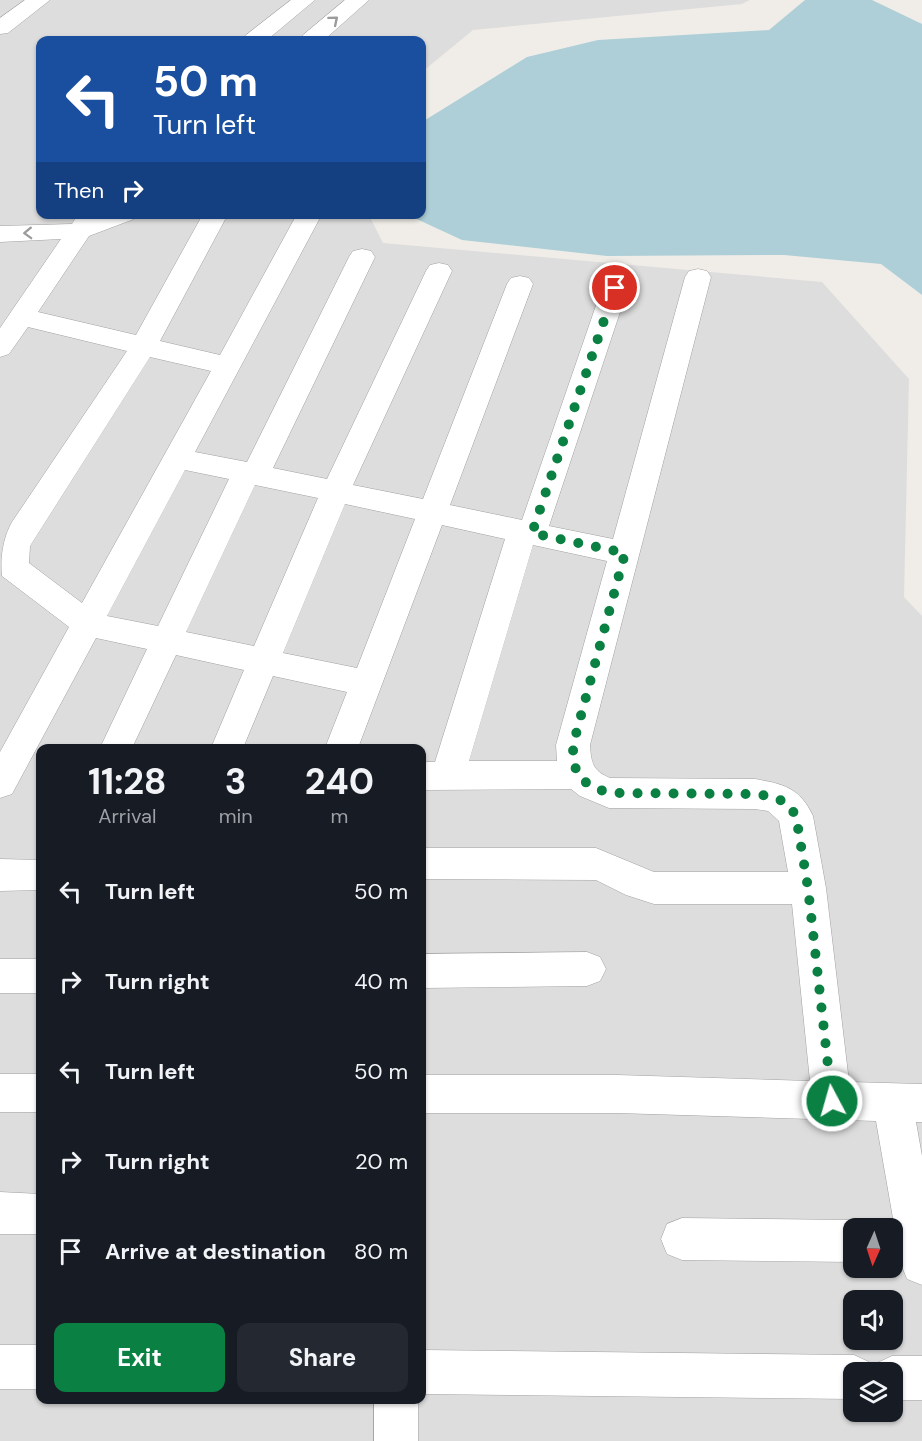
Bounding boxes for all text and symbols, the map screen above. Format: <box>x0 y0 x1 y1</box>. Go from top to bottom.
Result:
one-way arrow <box>327 16 338 27</box>
text: 50 m <box>153 54 258 109</box>
icon: left <box>54 60 132 138</box>
text: Turn left <box>153 107 256 142</box>
icon: right <box>116 174 149 207</box>
text: Then <box>54 176 104 205</box>
one-way arrow <box>23 227 32 239</box>
pin <box>589 262 640 313</box>
icon: arrive <box>598 271 631 304</box>
text: 11:28 <box>88 758 167 805</box>
text: 3 <box>225 758 247 805</box>
text: 240 <box>305 758 374 805</box>
text: Arrival <box>98 803 156 829</box>
text: min <box>219 803 253 829</box>
text: m <box>330 803 348 829</box>
icon: left <box>54 875 87 908</box>
text: Turn left <box>105 877 195 906</box>
text: 50 m <box>354 877 408 906</box>
icon: right <box>54 965 87 998</box>
text: Turn right <box>105 967 210 996</box>
text: 40 m <box>354 967 408 996</box>
icon: left <box>54 1055 87 1088</box>
text: Turn left <box>105 1057 195 1086</box>
text: 50 m <box>354 1057 408 1086</box>
position arrow <box>800 1069 864 1133</box>
icon: right <box>54 1145 87 1178</box>
text: Turn right <box>105 1147 210 1176</box>
text: 20 m <box>355 1147 408 1176</box>
north arrow <box>843 1218 903 1278</box>
map controls <box>843 1218 903 1422</box>
icon: arrive <box>54 1235 87 1268</box>
text: Arrive at destination <box>105 1237 326 1266</box>
text: 80 m <box>354 1237 408 1266</box>
button: sound <box>843 1290 903 1350</box>
button: Exit <box>54 1323 225 1392</box>
button: Share <box>237 1323 408 1392</box>
button: layers <box>843 1362 903 1422</box>

